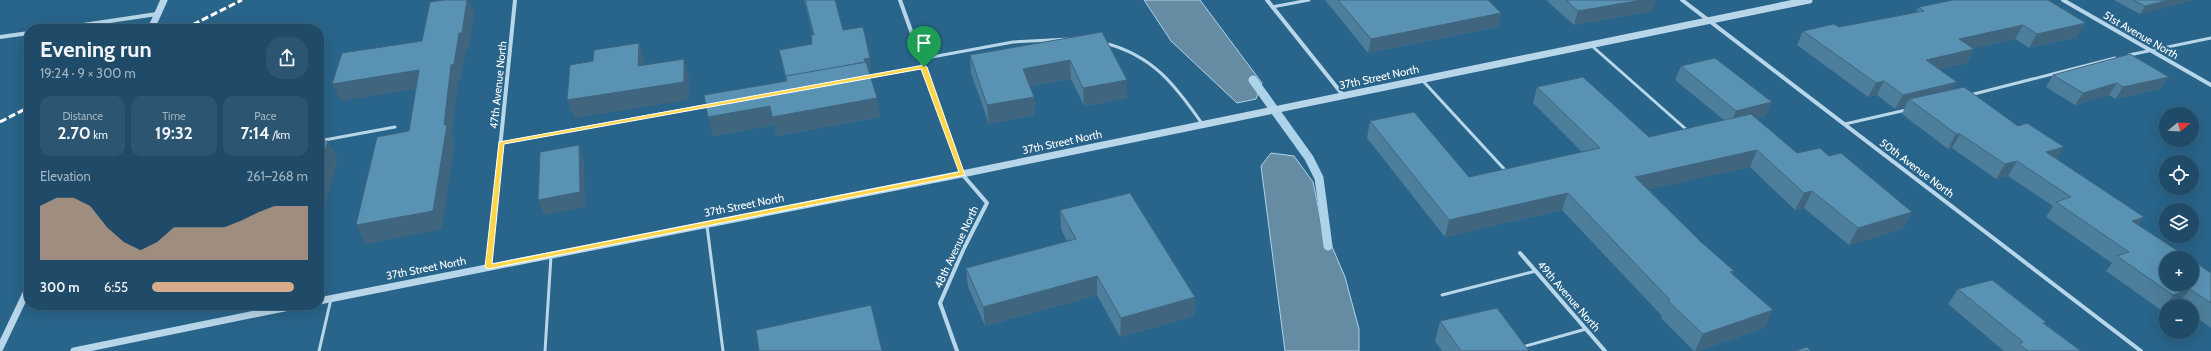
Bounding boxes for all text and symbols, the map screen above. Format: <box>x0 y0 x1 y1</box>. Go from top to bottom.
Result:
street label: 51st Avenue North <box>2101 8 2181 62</box>
pin <box>907 26 941 67</box>
icon: arrive <box>913 32 935 54</box>
text: Evening run <box>40 36 152 63</box>
button: share <box>266 37 308 79</box>
street label: 47th Avenue North <box>486 40 510 130</box>
street label: 37th Street North <box>1338 62 1420 92</box>
text: 19:24 · 9 × 300 m <box>40 65 136 81</box>
north arrow <box>2159 107 2199 147</box>
map controls <box>2159 107 2199 339</box>
text: Distance <box>62 109 103 123</box>
text: Time <box>162 109 186 123</box>
text: Pace <box>254 109 276 123</box>
text: 2.70 <box>57 123 91 143</box>
text: 19:32 <box>155 123 193 143</box>
text: 7:14 <box>240 123 270 143</box>
street label: 37th Street North <box>1021 127 1103 157</box>
text: km <box>91 128 108 142</box>
text: /km <box>270 128 290 142</box>
street label: 50th Avenue North <box>1877 135 1957 201</box>
button: locate <box>2159 155 2199 195</box>
text: Elevation <box>40 168 91 184</box>
text: 261–268 m <box>246 168 308 184</box>
street label: 37th Street North <box>703 190 785 220</box>
button: layers <box>2159 203 2199 243</box>
street label: 48th Avenue North <box>931 204 981 290</box>
button: + <box>2159 251 2199 291</box>
street label: 37th Street North <box>385 253 467 283</box>
street label: 49th Avenue North <box>1535 258 1603 334</box>
text: 300 m <box>40 279 80 295</box>
text: 6:55 <box>104 279 128 295</box>
button: − <box>2159 299 2199 339</box>

